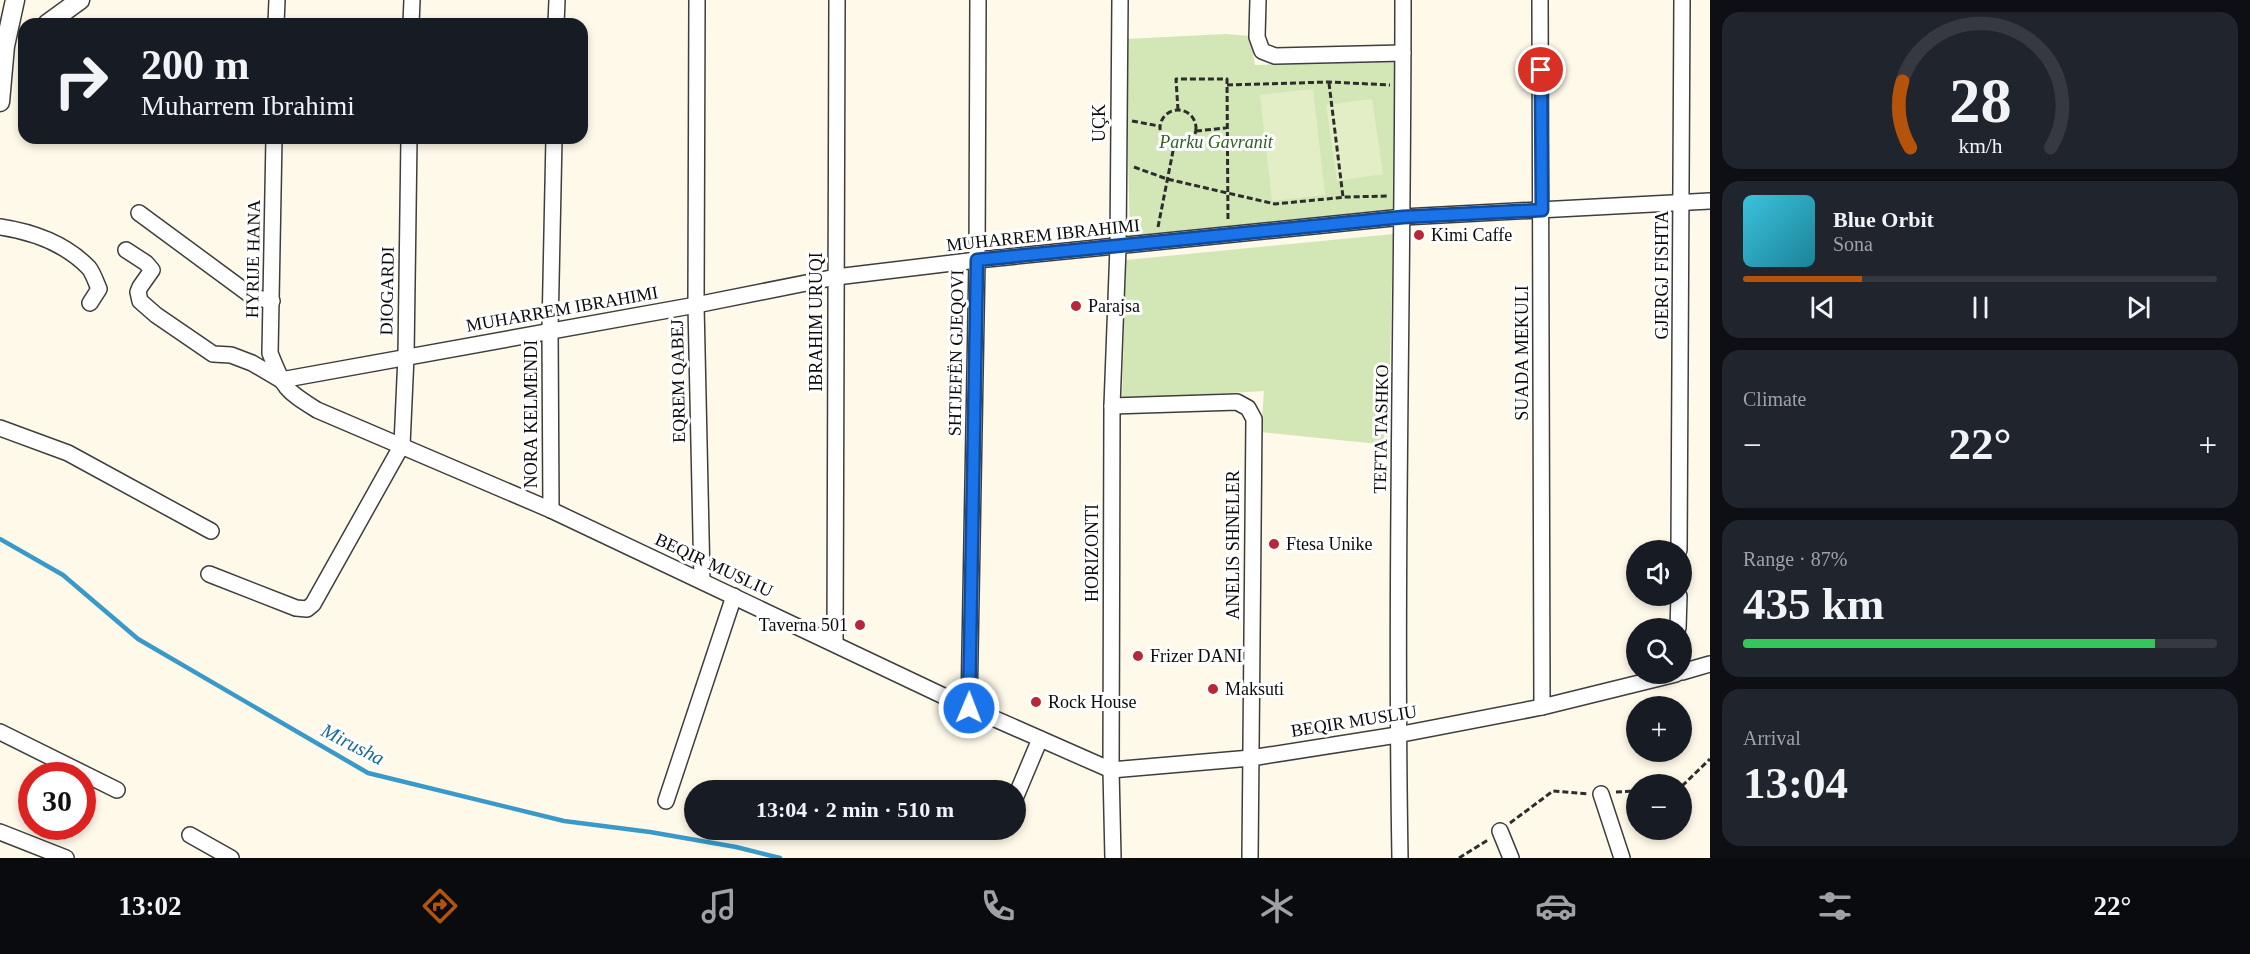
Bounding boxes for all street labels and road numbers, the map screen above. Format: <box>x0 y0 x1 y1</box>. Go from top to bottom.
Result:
street label: UÇK <box>1089 104 1109 142</box>
street label: HYRIJE HANA <box>242 200 264 318</box>
street label: GJERGJ FISHTA <box>1652 210 1672 340</box>
street label: MUHARREM IBRAHIMI <box>945 215 1141 255</box>
street label: DIOGARDI <box>376 246 398 336</box>
street label: IBRAHIM URUQI <box>806 252 826 392</box>
street label: SHTJEFËN GJEQOVI <box>945 270 967 436</box>
street label: MUHARREM IBRAHIMI <box>464 282 660 336</box>
street label: SUADA MEKULI <box>1512 285 1532 421</box>
street label: EQREM QABEJ <box>667 319 689 443</box>
street label: NORA KELMENDI <box>521 340 541 488</box>
street label: TEFTA TASHKO <box>1370 364 1392 494</box>
street label: ANELIS SHNELER <box>1223 470 1243 620</box>
street label: HORIZONTI <box>1082 504 1102 602</box>
street label: BEQIR MUSLIU <box>652 529 776 601</box>
street label: BEQIR MUSLIU <box>1289 701 1419 741</box>

